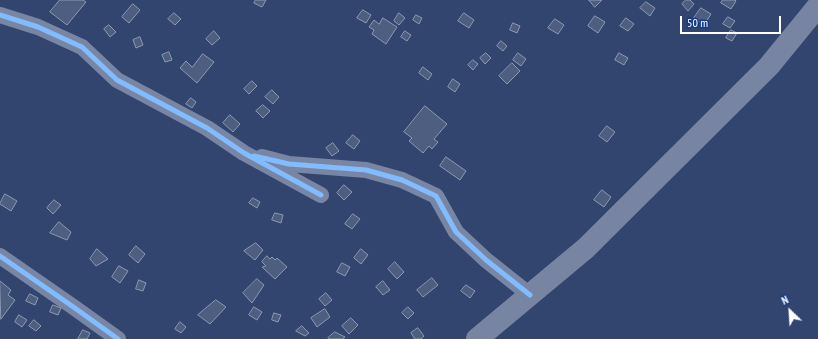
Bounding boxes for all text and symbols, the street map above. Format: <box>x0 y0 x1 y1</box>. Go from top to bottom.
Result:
scale bar <box>682 8 783 34</box>
text: 50 m <box>687 15 708 30</box>
north arrow <box>770 291 810 331</box>
text: N <box>779 293 791 308</box>

